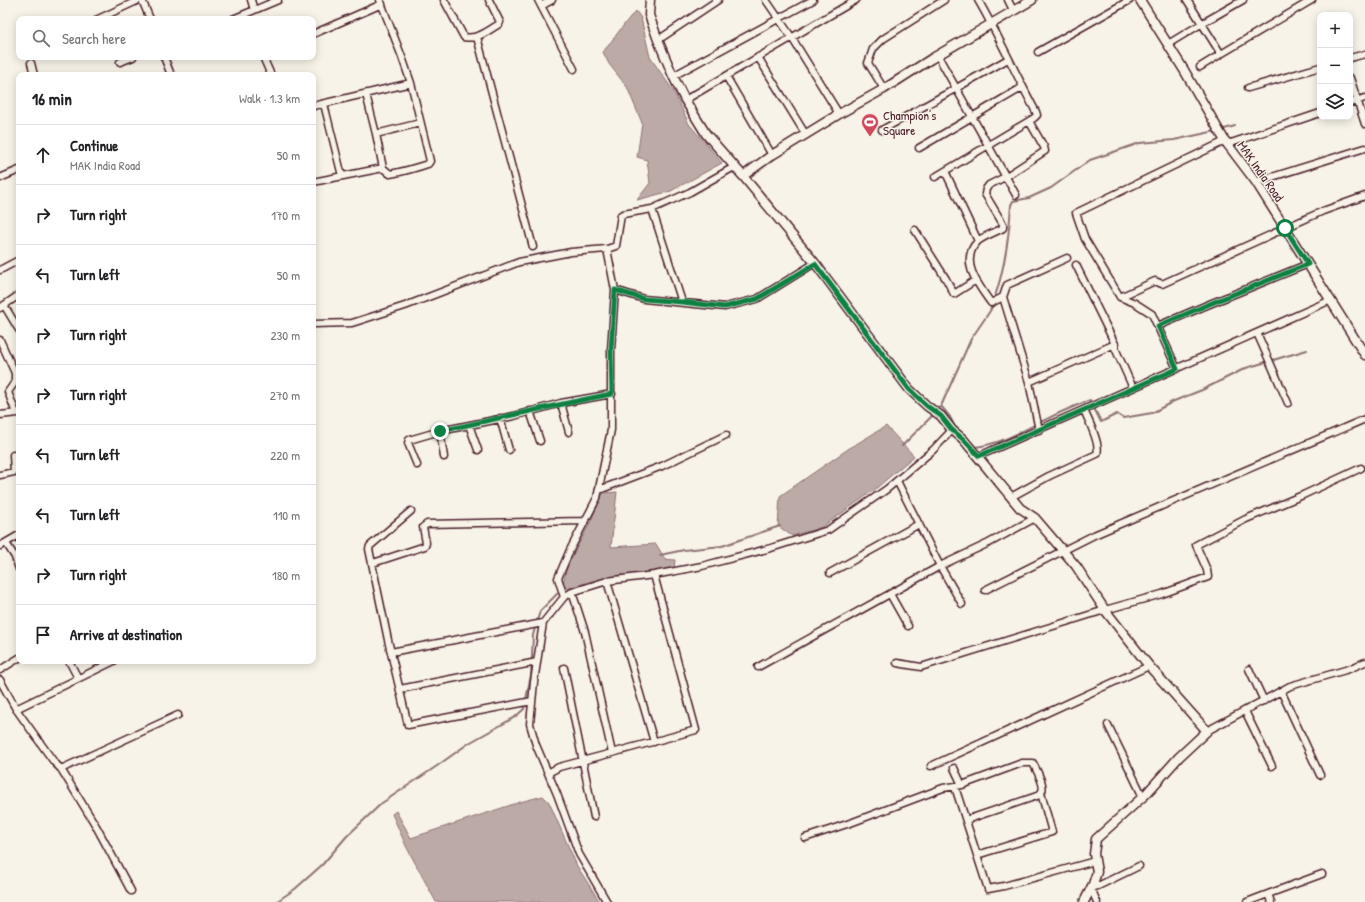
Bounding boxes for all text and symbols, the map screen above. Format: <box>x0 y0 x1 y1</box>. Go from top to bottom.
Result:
map controls <box>1317 12 1353 120</box>
button: + <box>1317 12 1353 48</box>
search box <box>16 16 316 60</box>
icon: search <box>30 27 52 49</box>
text: Search here <box>62 28 126 49</box>
button: − <box>1317 48 1353 84</box>
button: layers <box>1317 84 1353 120</box>
text: 16 min <box>32 87 72 110</box>
text: Walk · 1.3 km <box>239 89 300 107</box>
place label: Champion's Square <box>883 106 936 139</box>
sports icon: Champion's Square <box>860 112 880 137</box>
text: Continue <box>70 135 118 156</box>
street label: MAK India Road <box>1233 137 1289 205</box>
icon: ahead <box>32 144 54 166</box>
text: 50 m <box>277 146 300 164</box>
text: MAK India Road <box>70 156 140 174</box>
icon: right <box>32 204 54 226</box>
text: Turn right <box>70 204 126 225</box>
text: 170 m <box>271 206 300 224</box>
route start <box>1276 219 1294 237</box>
icon: left <box>32 264 54 286</box>
text: Turn left <box>70 264 120 285</box>
text: 50 m <box>277 266 300 284</box>
icon: right <box>32 324 54 346</box>
text: Turn right <box>70 324 126 345</box>
text: 230 m <box>270 326 300 344</box>
icon: right <box>32 384 54 406</box>
text: Turn right <box>70 384 126 405</box>
text: 270 m <box>270 386 300 404</box>
route end <box>431 422 449 440</box>
icon: left <box>32 444 54 466</box>
text: Turn left <box>70 444 120 465</box>
text: 220 m <box>270 446 300 464</box>
icon: left <box>32 504 54 526</box>
text: Turn left <box>70 504 120 525</box>
text: 110 m <box>273 506 300 524</box>
icon: right <box>32 564 54 586</box>
text: Turn right <box>70 564 126 585</box>
text: 180 m <box>272 566 300 584</box>
icon: arrive <box>32 624 54 646</box>
text: Arrive at destination <box>70 624 182 645</box>

